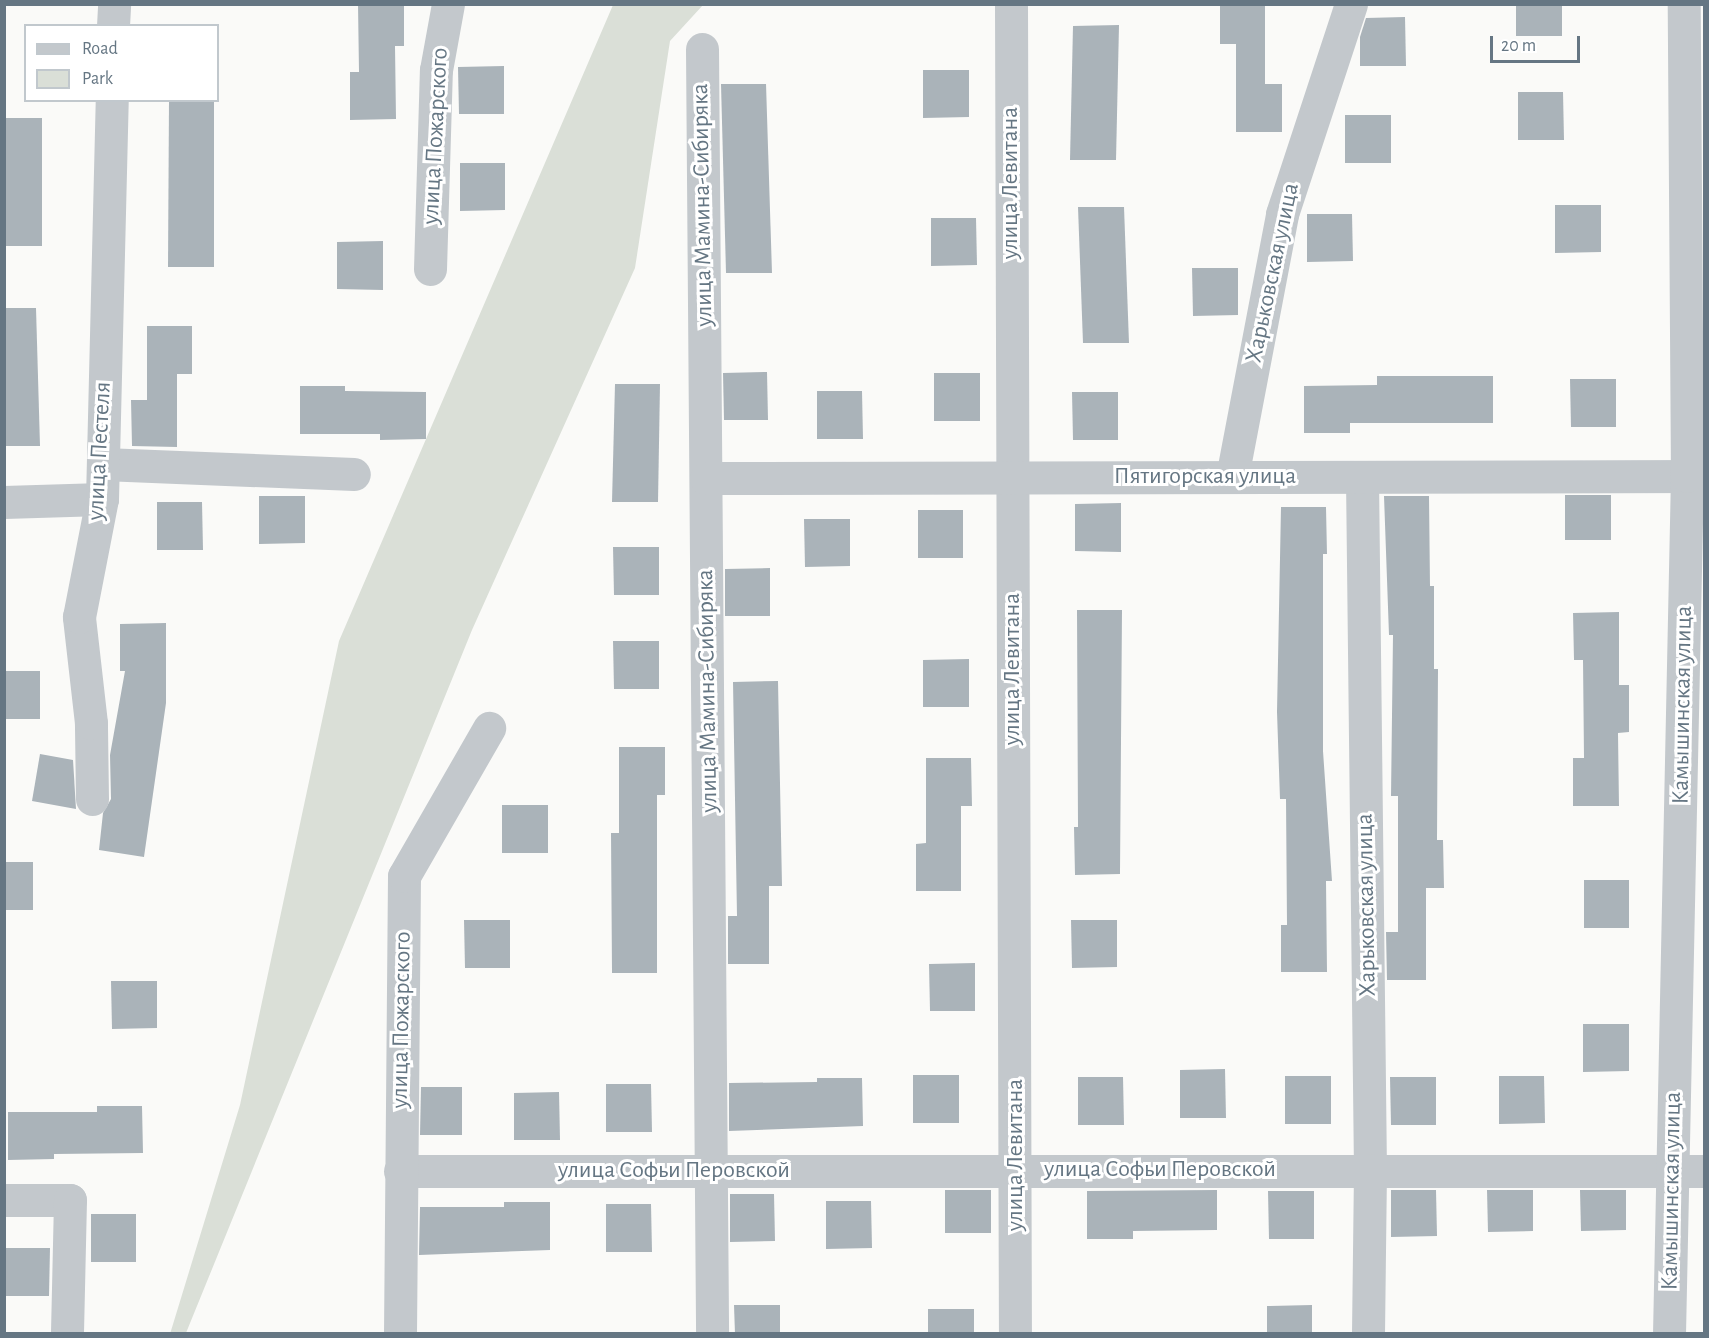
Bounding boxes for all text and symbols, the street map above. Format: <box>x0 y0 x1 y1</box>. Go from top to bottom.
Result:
legend <box>24 24 219 102</box>
scale bar <box>1493 24 1583 62</box>
text: 20 m <box>1501 37 1536 55</box>
text: Road <box>82 40 118 58</box>
street label: улица Пожарского <box>417 47 455 225</box>
text: Park <box>82 70 113 88</box>
street label: улица Мамина-Сибиряка <box>686 83 720 327</box>
street label: улица Левитана <box>997 107 1025 259</box>
street label: Харьковская улица <box>1240 180 1306 366</box>
street label: улица Пестеля <box>82 381 118 521</box>
street label: Пятигорская улица <box>1114 463 1296 491</box>
street label: улица Мамина-Сибиряка <box>691 569 725 813</box>
street label: улица Левитана <box>999 593 1027 745</box>
street label: Камышинская улица <box>1667 605 1699 805</box>
street label: Харьковская улица <box>1351 813 1383 997</box>
street label: улица Пожарского <box>386 931 418 1109</box>
street label: улица Левитана <box>1002 1079 1030 1231</box>
street label: Камышинская улица <box>1656 1091 1688 1291</box>
street label: улица Софьи Перовской <box>1044 1156 1276 1184</box>
street label: улица Софьи Перовской <box>558 1157 790 1185</box>

